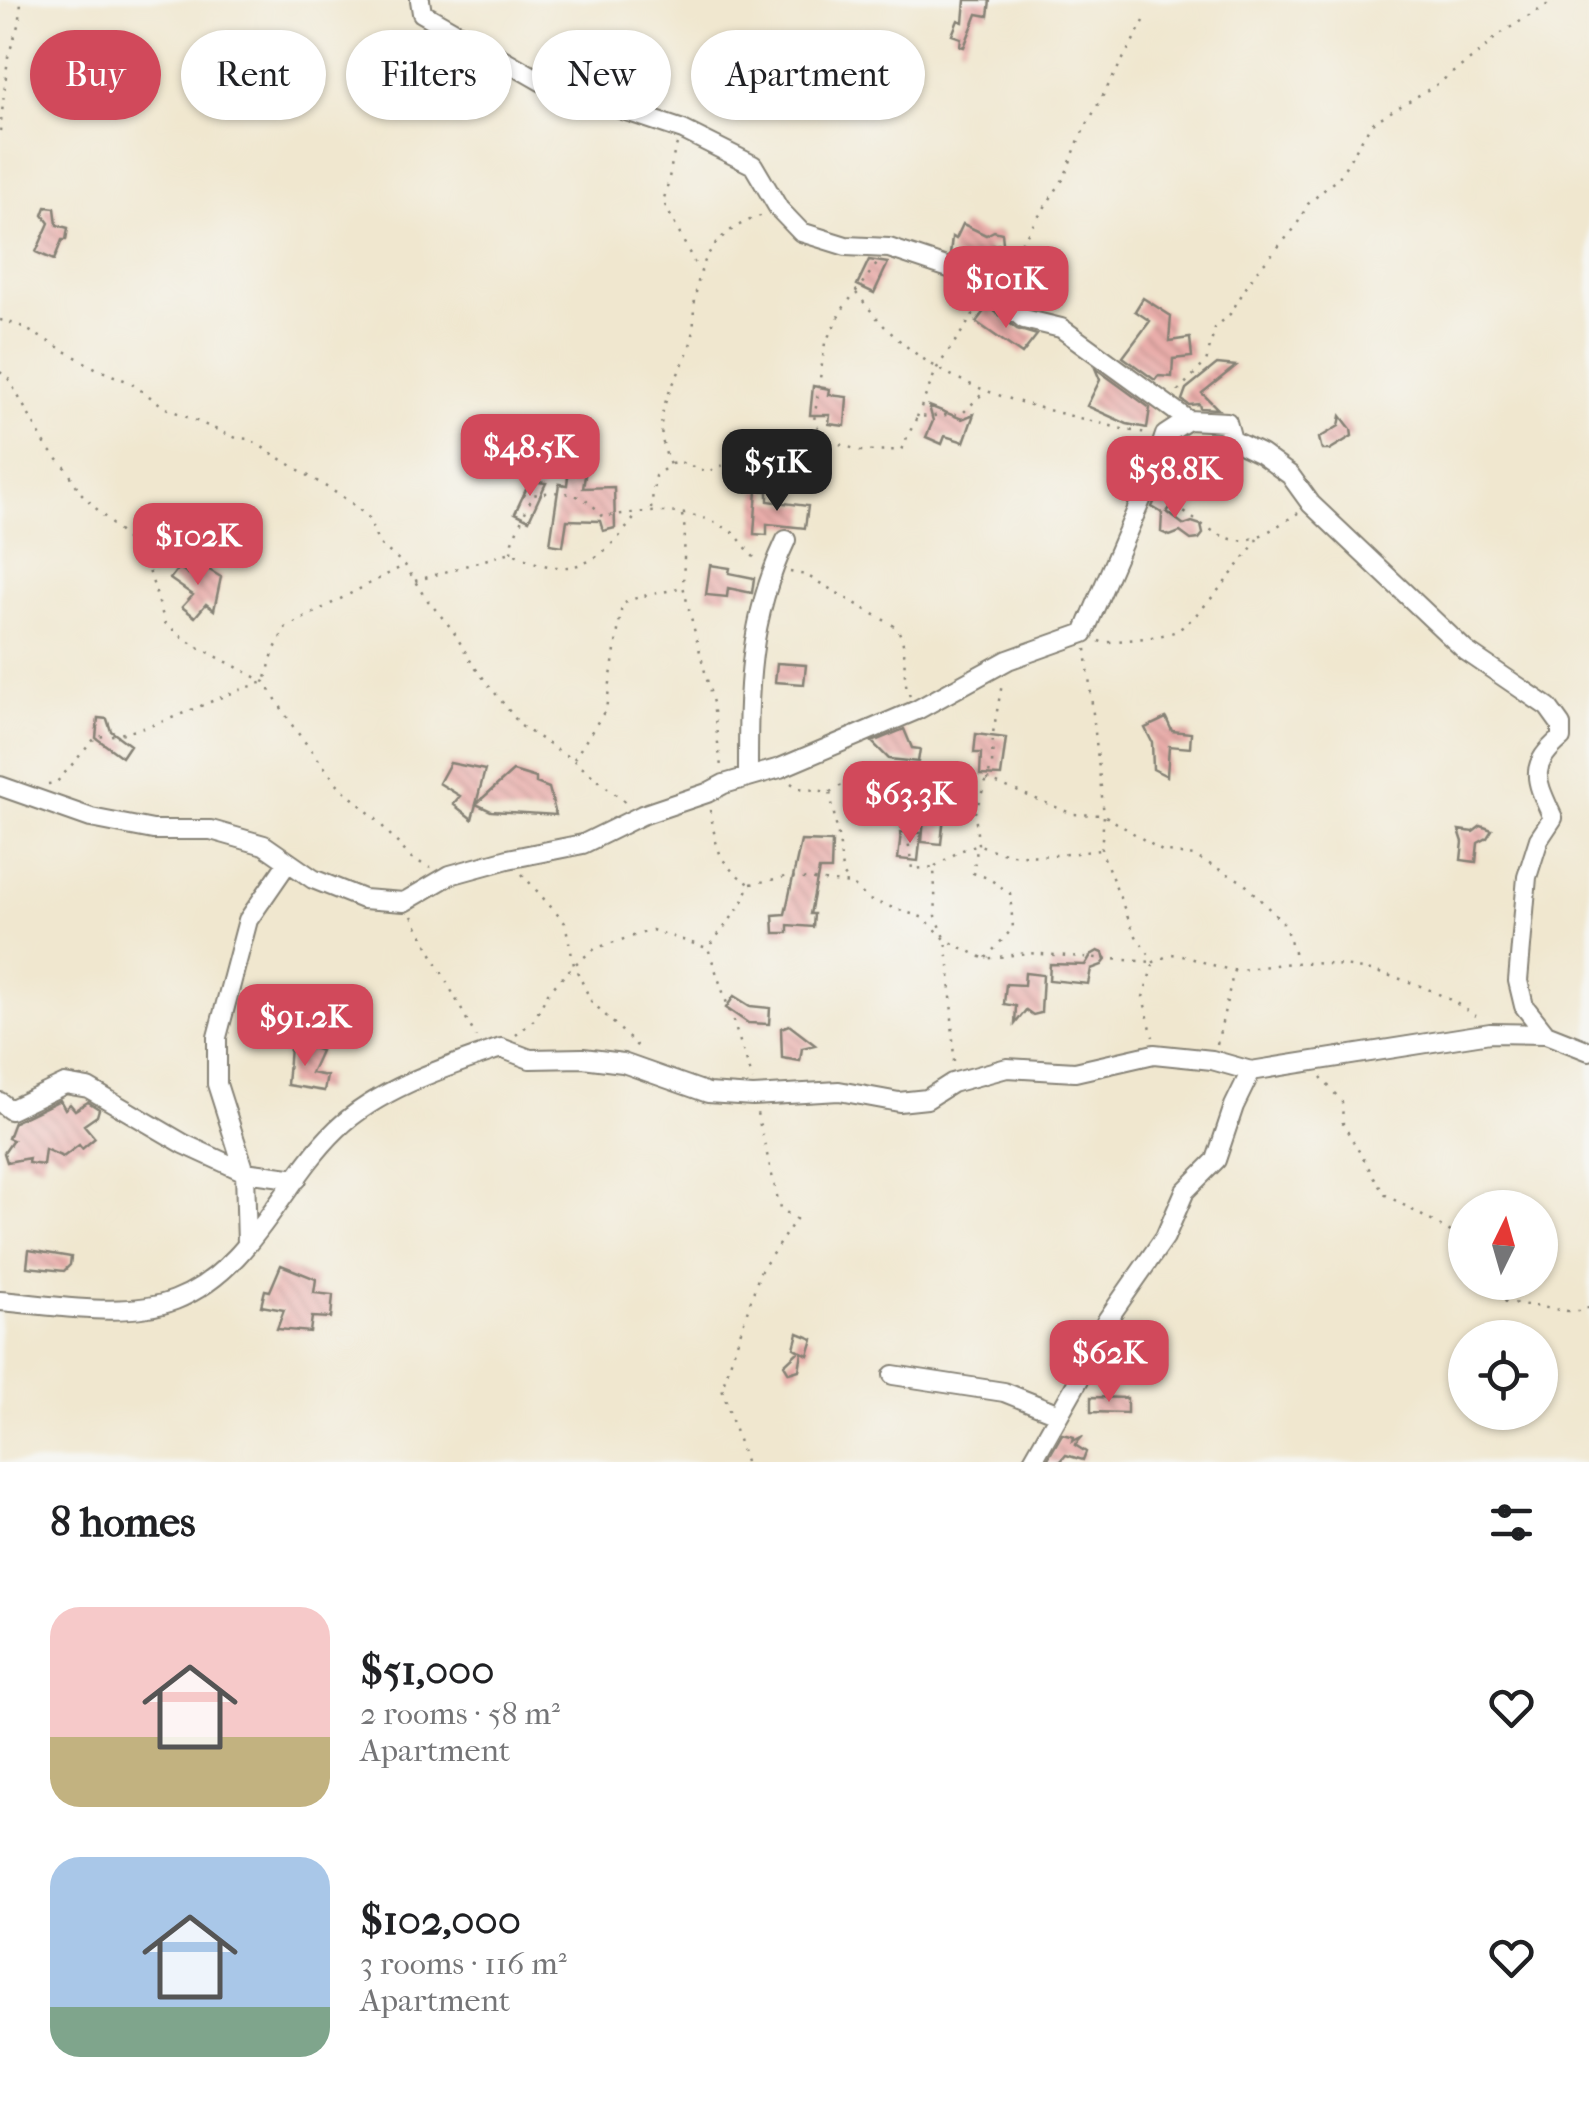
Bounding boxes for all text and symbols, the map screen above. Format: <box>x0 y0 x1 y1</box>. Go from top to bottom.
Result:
chip: Buy <box>30 30 161 120</box>
chip: Rent <box>181 30 326 120</box>
chip: Filters <box>346 30 512 120</box>
chip: New <box>532 30 671 120</box>
chip: Apartment <box>691 30 925 120</box>
pin: $101K <box>936 246 1076 331</box>
text: $101K <box>966 260 1047 297</box>
pin: $48.5K <box>449 414 611 499</box>
text: $48.5K <box>483 428 577 465</box>
pin: $51K <box>718 429 836 514</box>
pin: $58.8K <box>1094 436 1256 521</box>
text: $51K <box>744 443 810 480</box>
text: $58.8K <box>1128 450 1222 487</box>
pin: $102K <box>128 503 268 588</box>
text: $102K <box>155 517 241 554</box>
pin: $63.3K <box>829 761 991 846</box>
text: $63.3K <box>865 775 955 812</box>
pin: $91.2K <box>224 984 386 1069</box>
text: $91.2K <box>259 998 351 1035</box>
north arrow <box>1448 1190 1558 1300</box>
map controls <box>1448 1190 1558 1430</box>
pin: $62K <box>1050 1320 1168 1405</box>
button: locate <box>1448 1320 1558 1430</box>
text: $62K <box>1072 1334 1146 1371</box>
icon: filters <box>1484 1495 1539 1550</box>
text: 8 homes <box>50 1498 196 1547</box>
text: $51,000 <box>360 1646 494 1695</box>
icon: home <box>130 1647 250 1767</box>
icon: heart <box>1484 1680 1539 1735</box>
text: 2 rooms · 58 m² <box>360 1695 560 1732</box>
text: Apartment <box>360 1732 510 1769</box>
text: $102,000 <box>360 1896 521 1945</box>
icon: home <box>130 1897 250 2017</box>
icon: heart <box>1484 1930 1539 1985</box>
text: 3 rooms · 116 m² <box>360 1945 567 1982</box>
text: Apartment <box>360 1982 510 2019</box>

